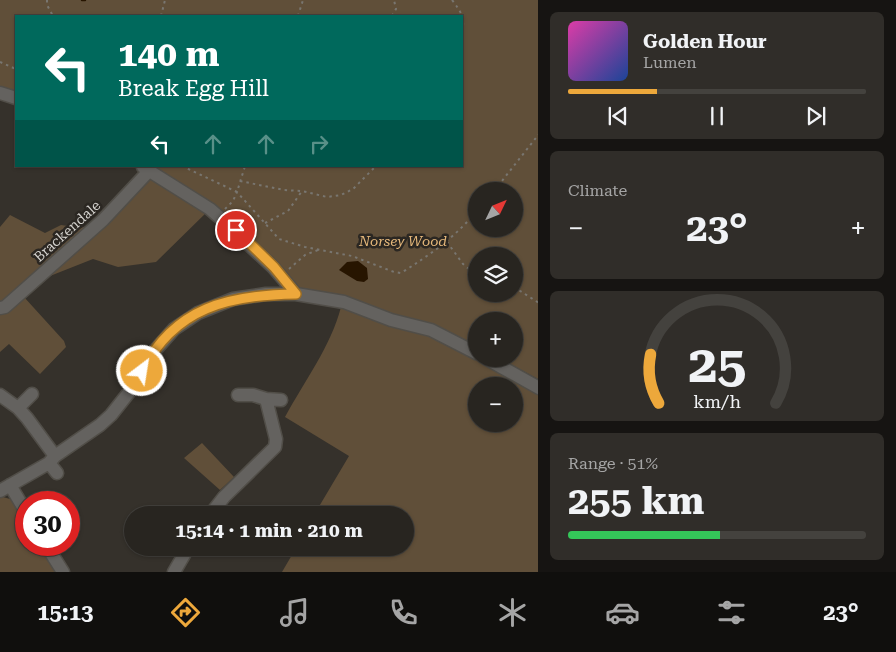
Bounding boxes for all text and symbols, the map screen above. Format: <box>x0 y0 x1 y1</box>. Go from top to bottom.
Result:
text: Golden Hour <box>643 30 767 53</box>
text: 140 m <box>118 34 219 75</box>
icon: left <box>35 35 100 100</box>
text: Lumen <box>643 53 697 72</box>
text: Break Egg Hill <box>118 76 269 101</box>
icon: previous <box>604 102 632 130</box>
icon: pause <box>703 102 731 130</box>
icon: next <box>802 102 830 130</box>
icon: left <box>146 130 174 158</box>
icon: ahead <box>199 130 227 158</box>
icon: ahead <box>252 130 280 158</box>
icon: right <box>305 130 333 158</box>
text: Climate <box>568 181 627 200</box>
north arrow <box>468 182 522 238</box>
map controls <box>468 182 523 432</box>
street label: Brackendale <box>30 197 104 265</box>
text: 23° <box>686 206 748 250</box>
pin <box>215 209 257 251</box>
text: − <box>568 212 584 245</box>
text: + <box>850 212 866 245</box>
icon: arrive <box>222 216 250 244</box>
park label: Norsey Wood <box>358 233 447 249</box>
button: layers <box>468 247 523 302</box>
button: + <box>468 312 523 367</box>
text: 25 <box>688 334 746 395</box>
position arrow <box>115 344 167 396</box>
button: − <box>468 377 523 432</box>
text: km/h <box>693 391 741 412</box>
text: Range · 51% <box>568 454 658 473</box>
text: 255 km <box>568 479 704 523</box>
speed limit sign: 30 <box>15 491 80 556</box>
text: 15:14 · 1 min · 210 m <box>175 519 363 542</box>
icon: directions <box>168 595 203 630</box>
icon: music <box>277 595 312 630</box>
icon: phone <box>386 595 421 630</box>
icon: climate <box>495 595 530 630</box>
icon: car <box>605 595 640 630</box>
icon: filters <box>714 595 749 630</box>
text: 15:13 <box>37 600 93 625</box>
text: 23° <box>823 600 859 625</box>

